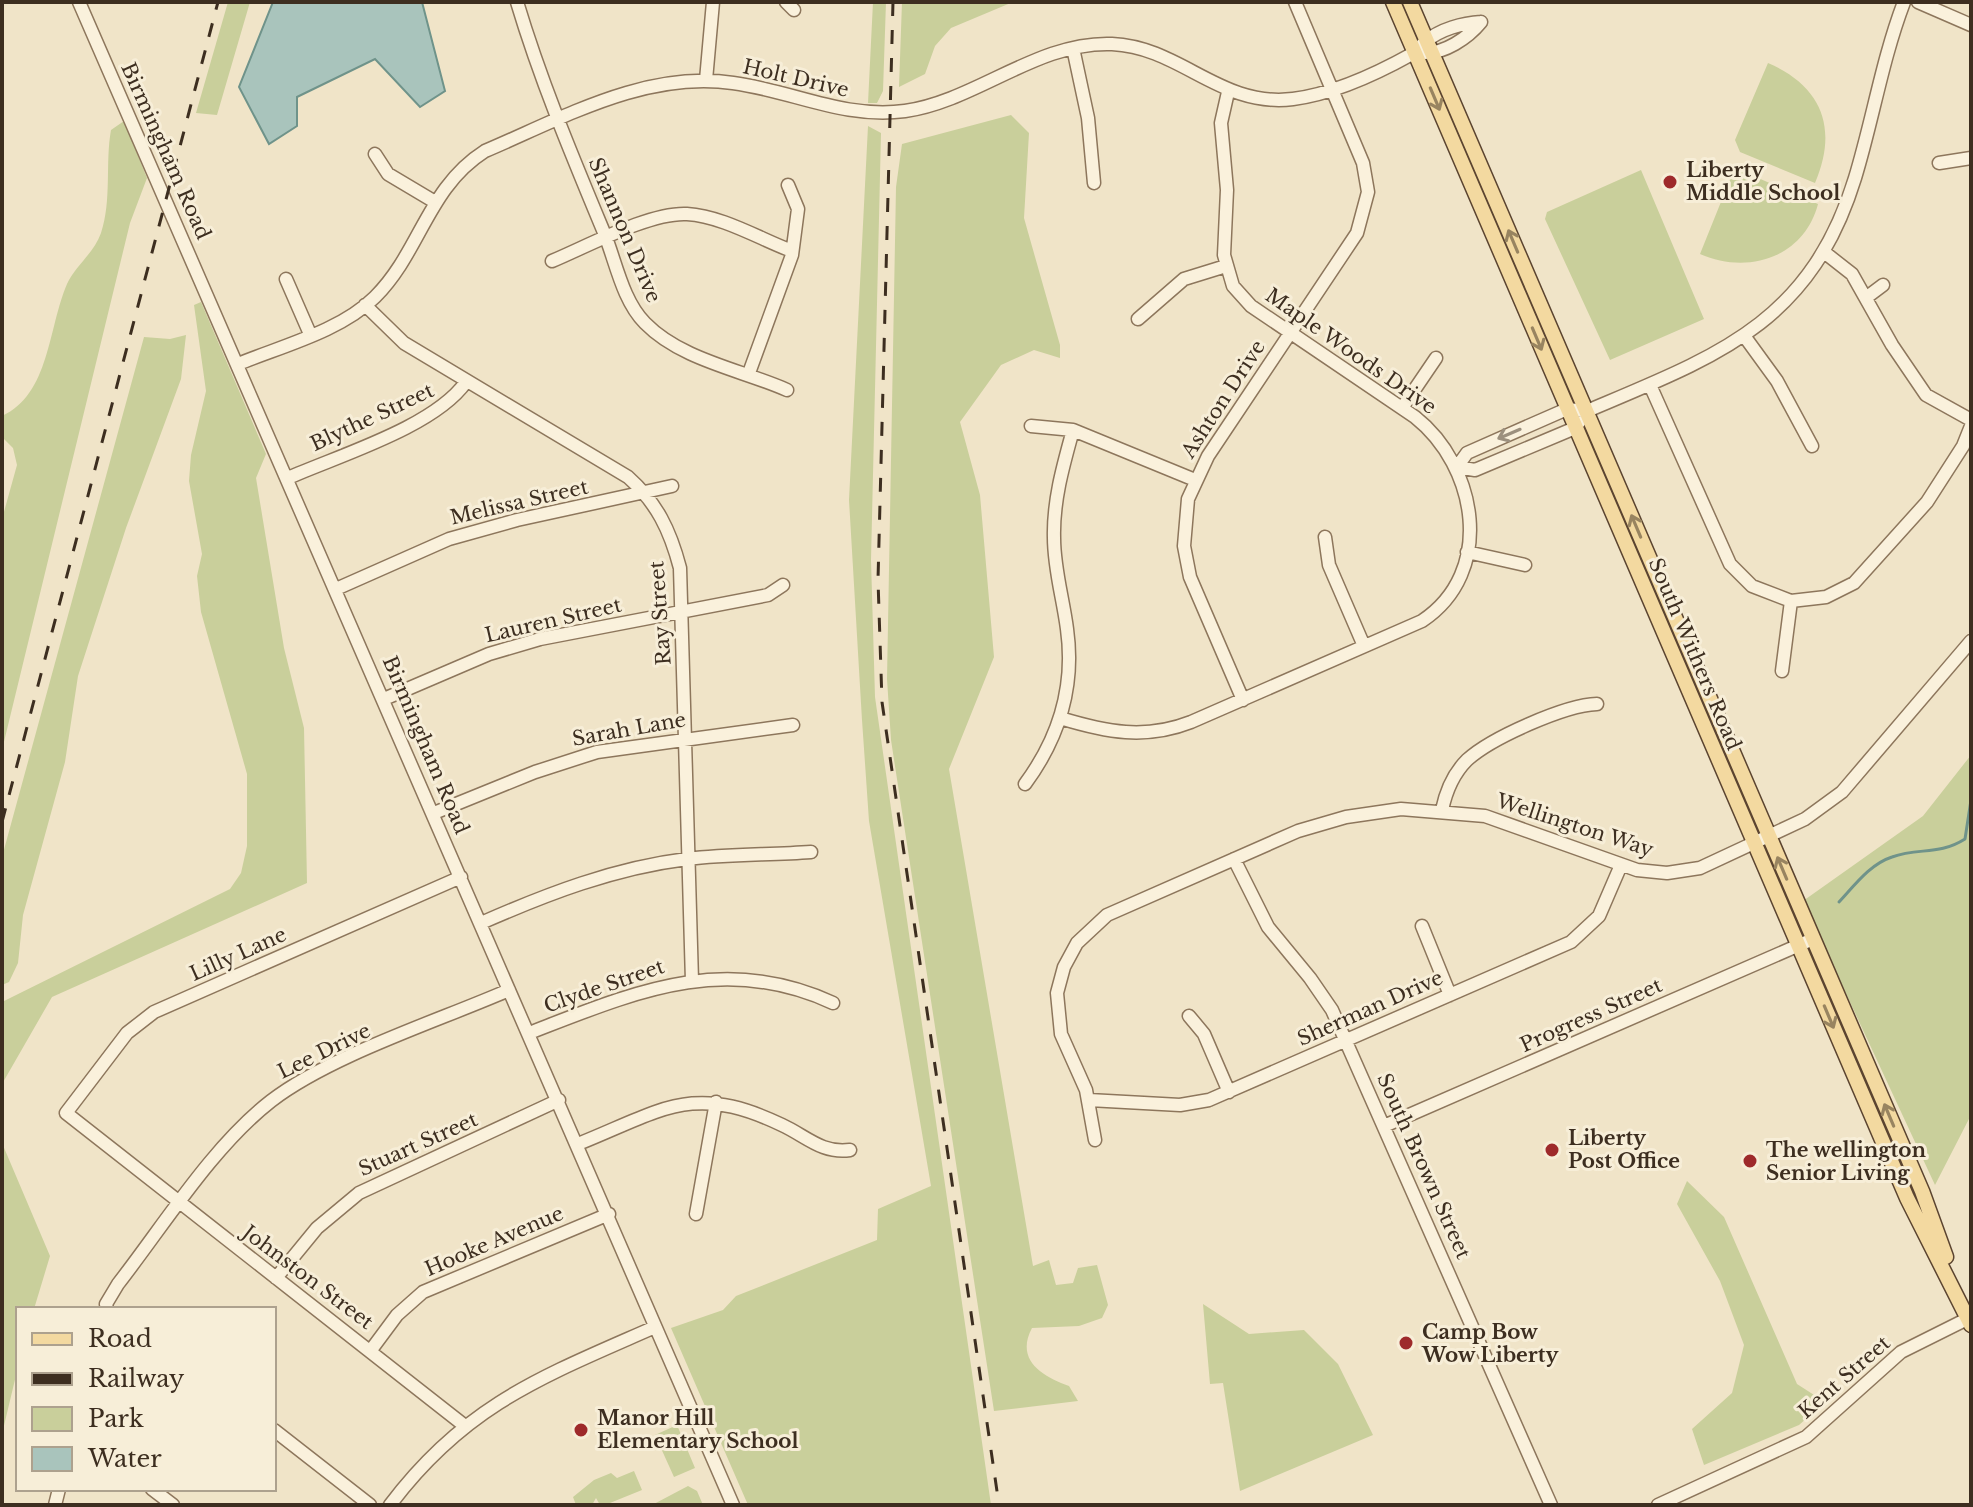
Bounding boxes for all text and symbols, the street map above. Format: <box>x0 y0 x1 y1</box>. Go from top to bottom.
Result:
street label: Holt Drive <box>741 54 851 102</box>
street label: Birmingham Road <box>116 59 216 243</box>
one-way arrow <box>1429 86 1444 111</box>
street label: Shannon Drive <box>584 154 666 306</box>
place label: Liberty Middle School <box>1686 158 1840 205</box>
marker: Liberty Middle School <box>1661 173 1679 191</box>
one-way arrow <box>1505 229 1520 253</box>
street label: Maple Woods Drive <box>1261 283 1441 419</box>
one-way arrow <box>1531 326 1546 350</box>
street label: Ashton Drive <box>1175 336 1270 463</box>
street label: Blythe Street <box>307 378 438 456</box>
one-way arrow <box>1497 428 1522 443</box>
street label: Melissa Street <box>448 474 591 530</box>
one-way arrow <box>1628 514 1643 539</box>
street label: South Withers Road <box>1644 554 1746 754</box>
street label: Ray Street <box>644 560 676 666</box>
street label: Lauren Street <box>482 593 624 647</box>
street label: Birmingham Road <box>378 652 474 838</box>
street label: Sarah Lane <box>570 707 688 751</box>
street label: Wellington Way <box>1493 788 1657 862</box>
one-way arrow <box>1774 856 1789 881</box>
street label: Lilly Lane <box>186 922 290 986</box>
street label: Clyde Street <box>541 954 668 1018</box>
street label: Sherman Drive <box>1293 965 1447 1051</box>
street label: Progress Street <box>1516 973 1666 1057</box>
one-way arrow <box>1823 1004 1838 1029</box>
street label: Lee Drive <box>274 1018 374 1084</box>
street label: South Brown Street <box>1372 1070 1476 1263</box>
one-way arrow <box>1881 1103 1896 1128</box>
street label: Stuart Street <box>355 1107 482 1181</box>
place label: Liberty Post Office <box>1568 1126 1680 1173</box>
place label: The wellington Senior Living <box>1766 1138 1926 1185</box>
marker: Liberty Post Office <box>1543 1141 1561 1159</box>
marker: The wellington Senior Living <box>1741 1152 1759 1170</box>
street label: Hooke Avenue <box>421 1201 567 1281</box>
street label: Johnston Street <box>236 1218 378 1334</box>
legend <box>16 1307 276 1491</box>
place label: Camp Bow Wow Liberty <box>1421 1320 1559 1367</box>
text: Road <box>88 1324 152 1353</box>
street label: Kent Street <box>1793 1330 1895 1423</box>
marker: Camp Bow Wow Liberty <box>1397 1334 1415 1352</box>
text: Railway <box>88 1364 185 1393</box>
text: Park <box>88 1404 144 1433</box>
place label: Manor Hill Elementary School <box>597 1406 798 1453</box>
marker: Manor Hill Elementary School <box>572 1421 590 1439</box>
text: Water <box>87 1444 162 1473</box>

